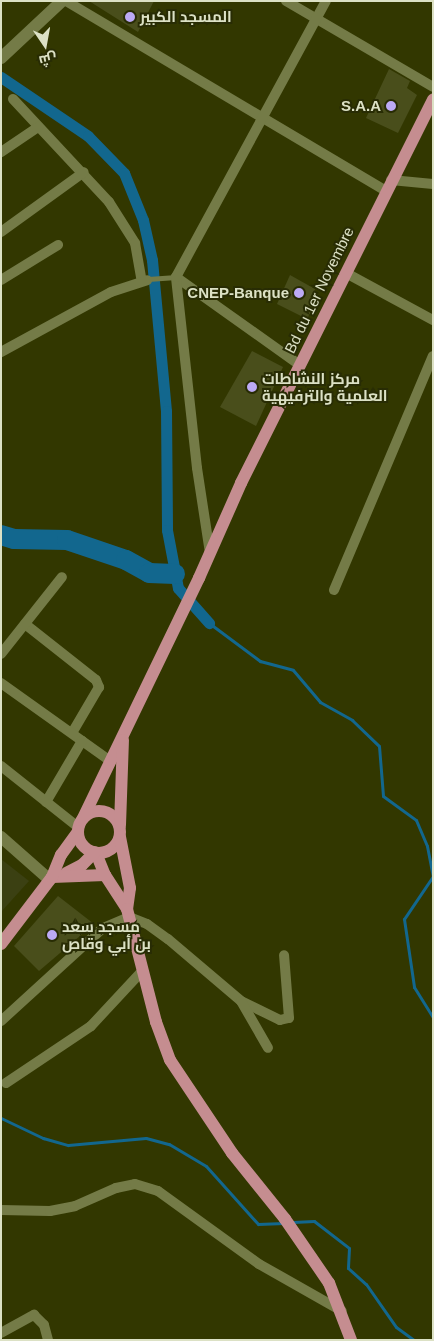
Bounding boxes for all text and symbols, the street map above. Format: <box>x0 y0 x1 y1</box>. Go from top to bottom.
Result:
place label: المسجد الكبير <box>140 8 232 26</box>
marker: المسجد الكبير <box>124 11 136 23</box>
north arrow <box>20 20 70 70</box>
text: ش <box>38 50 59 69</box>
place label: S.A.A <box>341 97 381 115</box>
marker: S.A.A <box>385 100 397 112</box>
street label: Bd du 1er Novembre <box>281 224 357 356</box>
place label: CNEP-Banque <box>187 284 289 302</box>
marker: CNEP-Banque <box>293 287 305 299</box>
place label: مركز النشاطات العلمية والترفيهية <box>262 369 388 404</box>
marker: مركز النشاطات العلمية والترفيهية <box>246 381 258 393</box>
place label: مسجد سعد بن أبي وقاص <box>62 917 151 952</box>
marker: مسجد سعد بن أبي وقاص <box>46 929 58 941</box>

